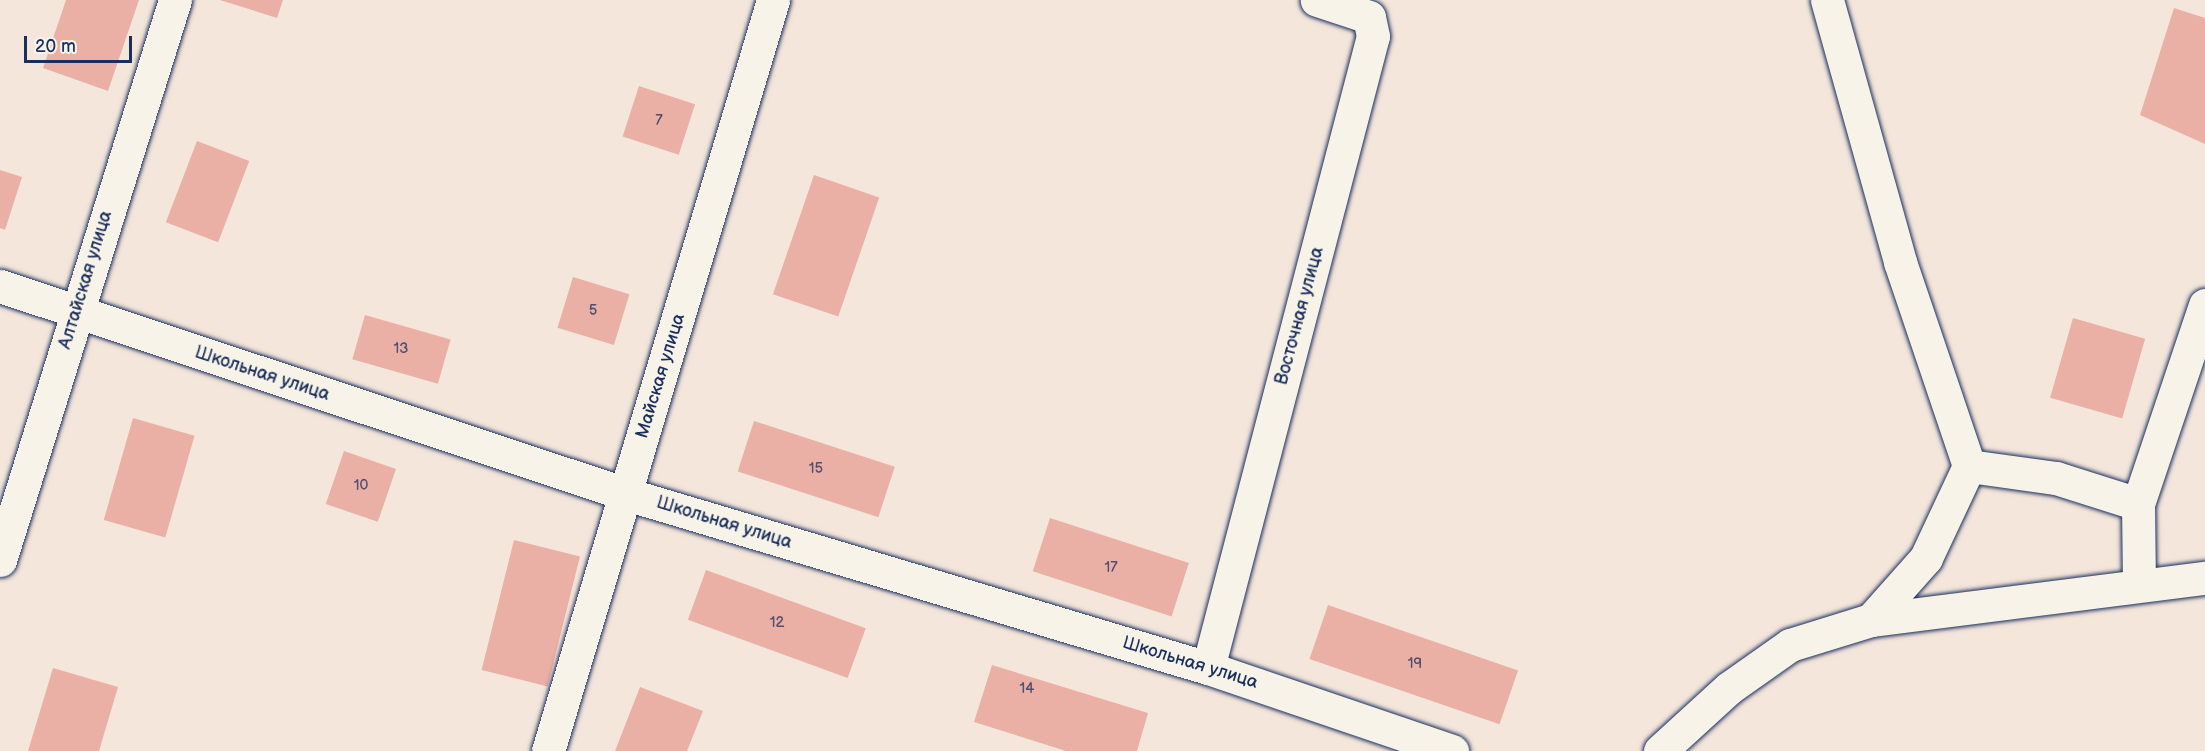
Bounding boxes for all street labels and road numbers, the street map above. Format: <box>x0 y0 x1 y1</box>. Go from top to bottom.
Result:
street label: Алтайская улица <box>55 208 117 352</box>
street label: Восточная улица <box>1271 245 1329 387</box>
street label: Майская улица <box>632 311 690 441</box>
street label: Школьная улица <box>192 342 332 406</box>
street label: Школьная улица <box>654 492 794 554</box>
street label: Школьная улица <box>1120 632 1260 694</box>

